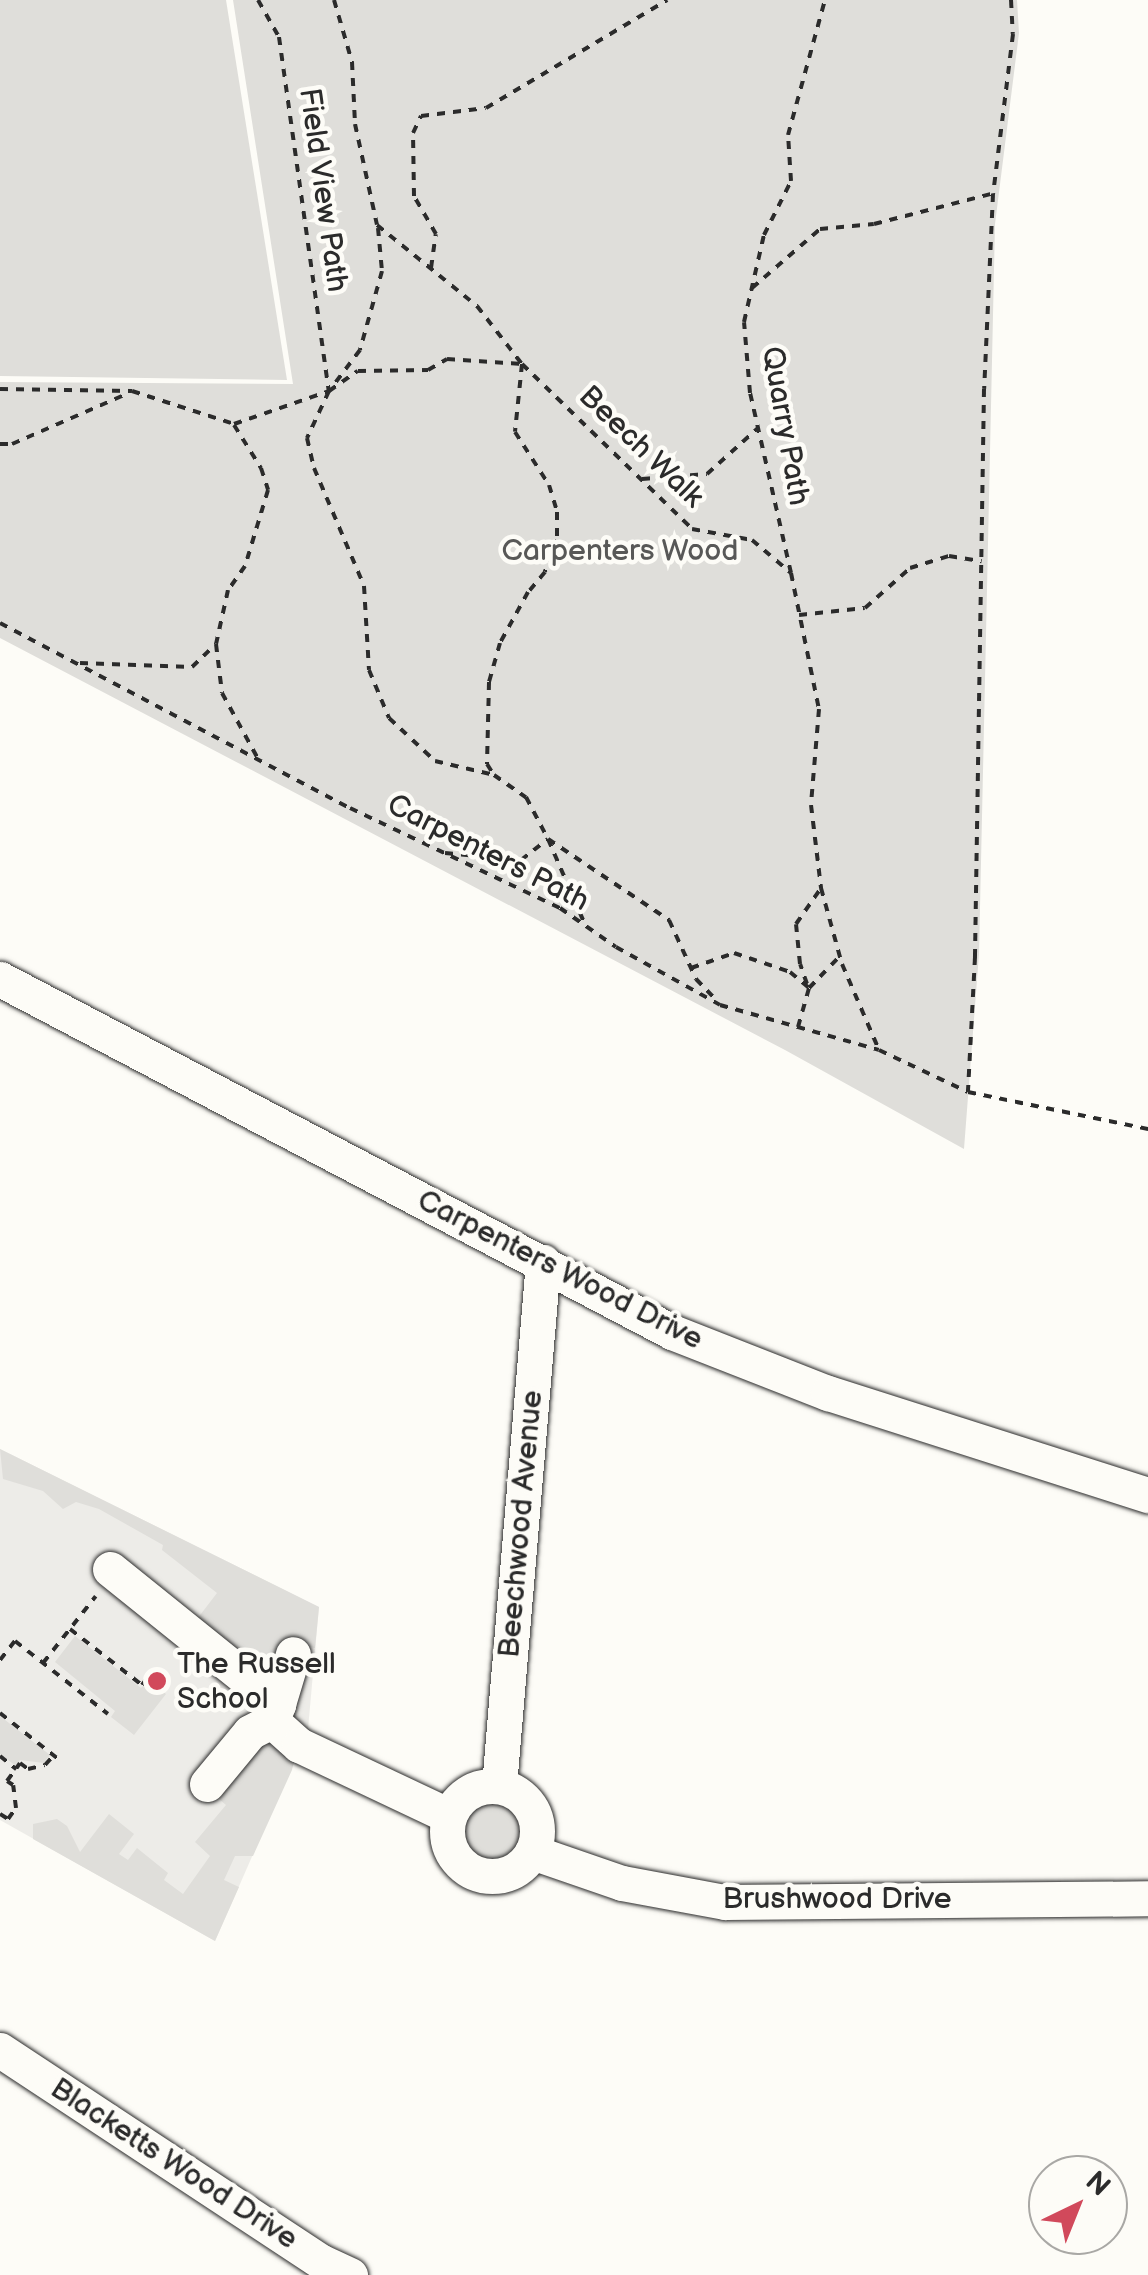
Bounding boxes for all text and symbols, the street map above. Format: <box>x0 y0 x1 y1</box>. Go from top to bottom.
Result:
street label: Field View Path <box>291 85 355 295</box>
street label: Quarry Path <box>753 343 817 509</box>
street label: Beech Walk <box>571 378 711 516</box>
park label: Carpenters Wood <box>501 533 739 569</box>
street label: Carpenters Path <box>381 787 595 919</box>
street label: Carpenters Wood Drive <box>411 1182 709 1358</box>
street label: Beechwood Avenue <box>491 1389 551 1659</box>
place label: The Russell School <box>177 1646 336 1716</box>
marker: The Russell School <box>146 1670 168 1692</box>
street label: Brushwood Drive <box>722 1881 952 1917</box>
street label: Blacketts Wood Drive <box>43 2070 305 2258</box>
north arrow <box>1028 2155 1128 2255</box>
text: N <box>1078 2165 1116 2203</box>

